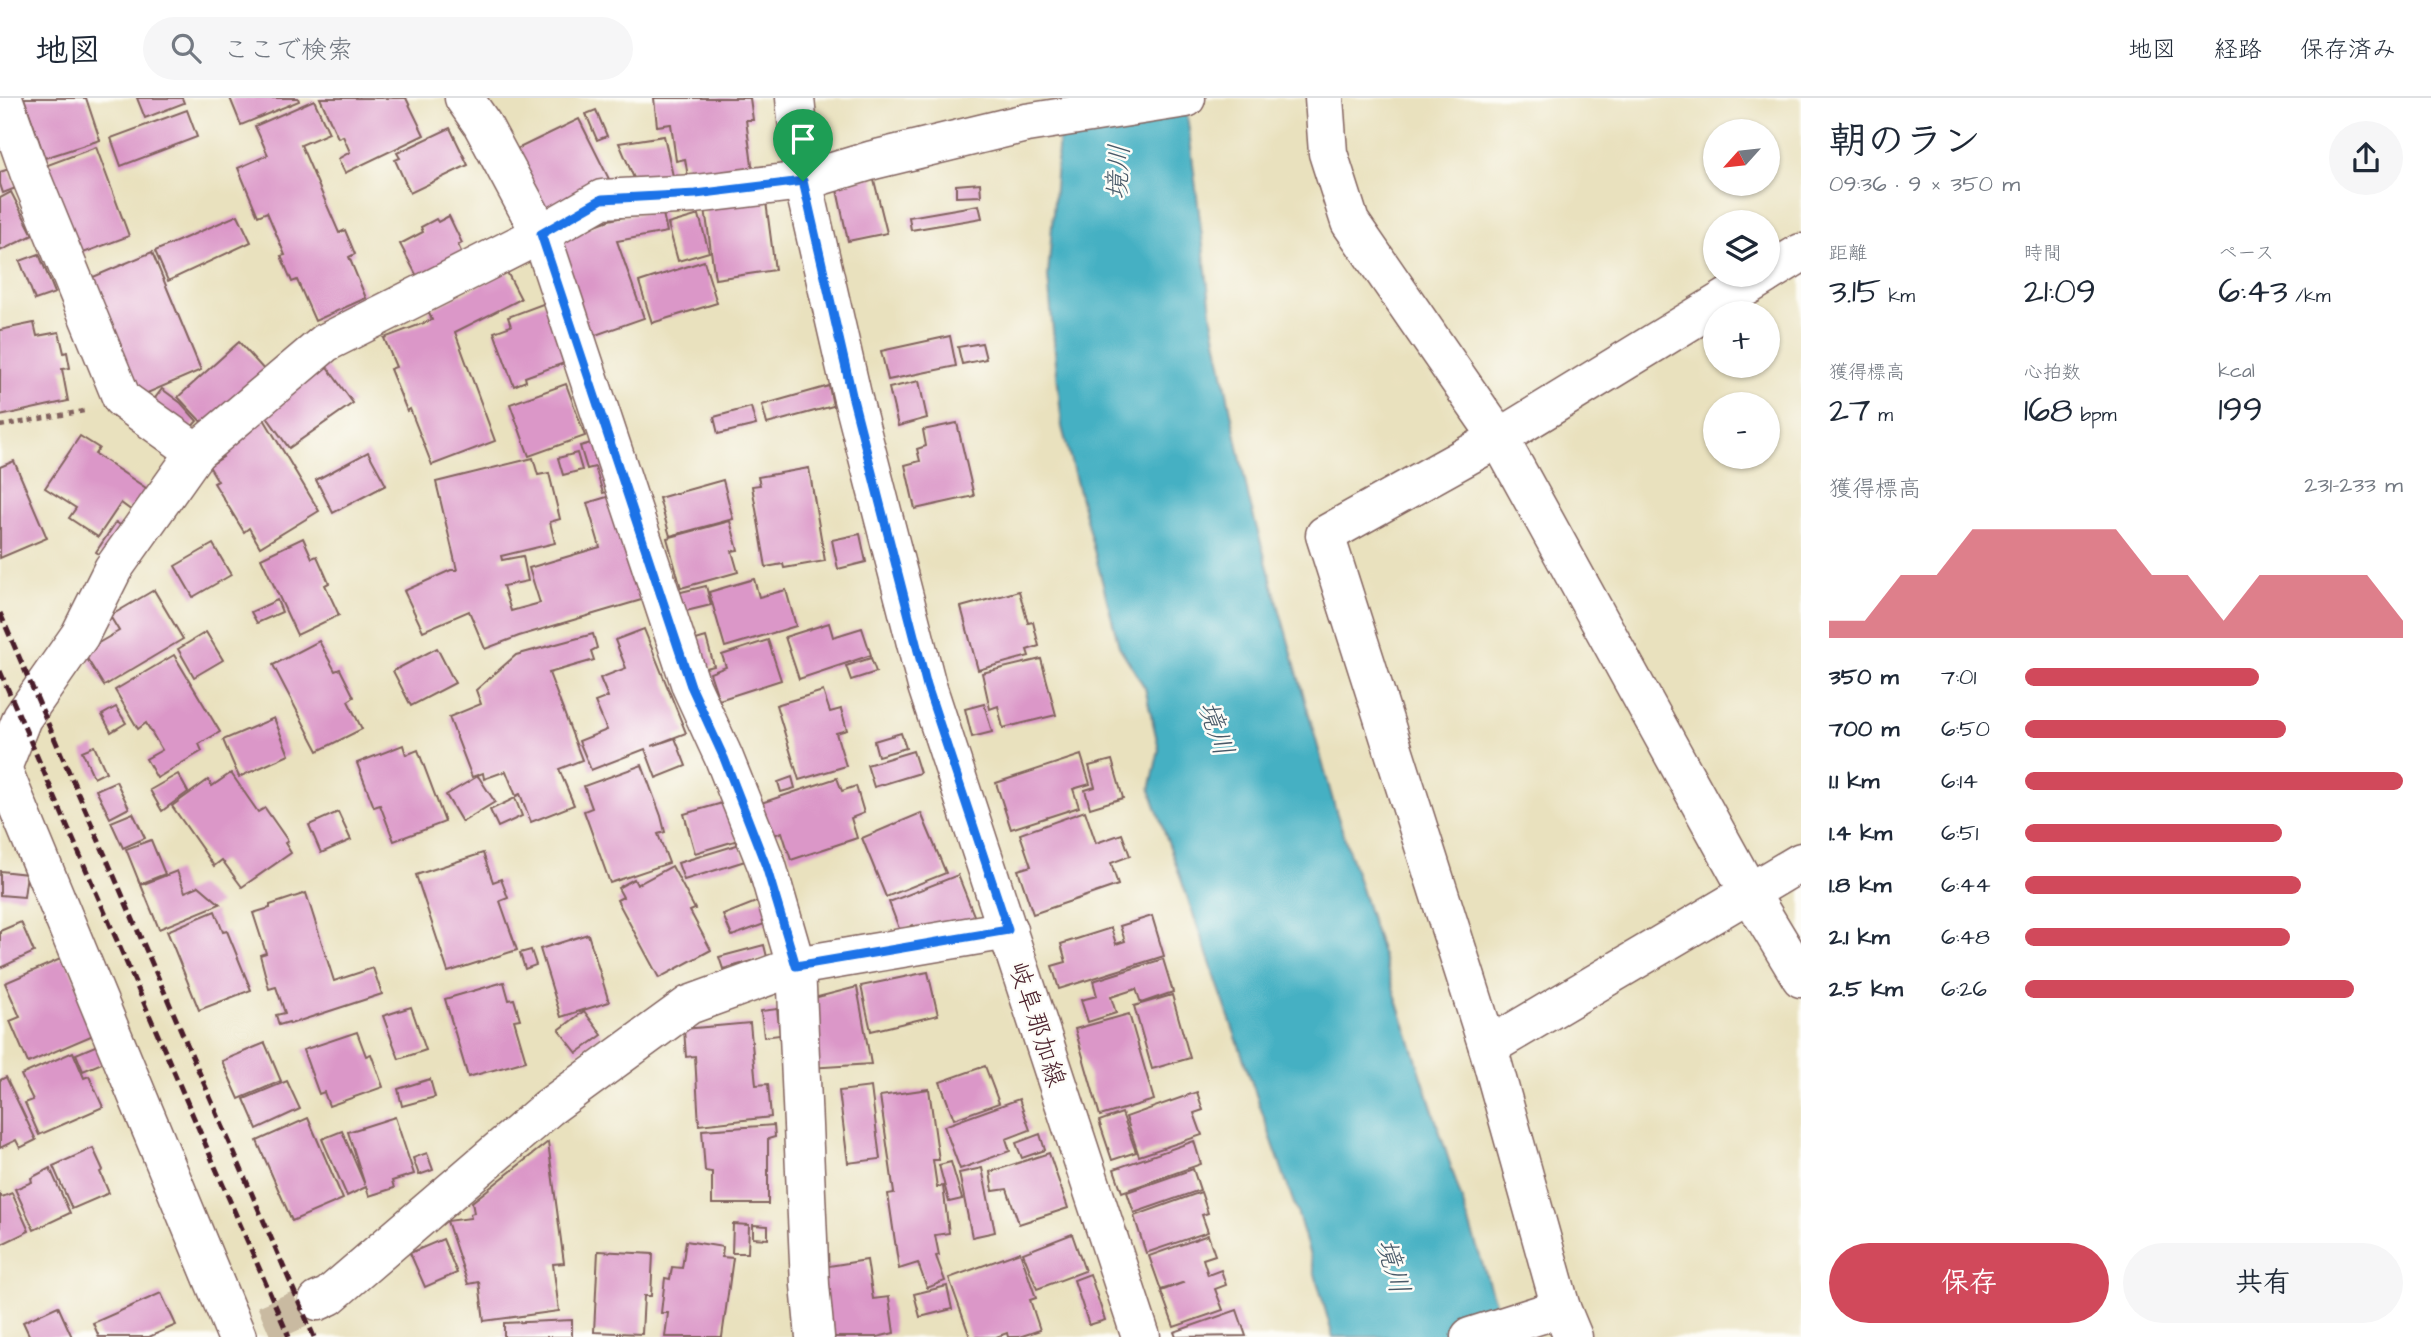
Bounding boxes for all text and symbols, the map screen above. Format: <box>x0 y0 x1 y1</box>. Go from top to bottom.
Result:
search box <box>143 17 633 80</box>
text: 地図 <box>35 28 101 74</box>
icon: search <box>167 29 205 67</box>
text: ここで検索 <box>223 32 353 68</box>
text: 地図 <box>2128 33 2176 67</box>
text: 経路 <box>2214 33 2262 67</box>
text: 保存済み <box>2300 33 2396 67</box>
pin <box>773 109 833 181</box>
text: 朝のラン <box>1829 116 1981 168</box>
north arrow <box>1703 119 1780 196</box>
map controls <box>1703 119 1780 469</box>
icon: arrive <box>784 120 822 158</box>
button: share <box>2329 121 2403 195</box>
water label: 境川 <box>1098 143 1139 201</box>
text: 09:36 · 9 × 350 m <box>1829 168 2020 200</box>
button: layers <box>1703 210 1780 287</box>
text: 距離 <box>1829 240 1867 267</box>
text: 時間 <box>2024 240 2062 267</box>
text: ペース <box>2218 240 2274 267</box>
text: 3.15 <box>1829 267 1881 316</box>
text: 21:09 <box>2024 267 2096 316</box>
text: 6:43 <box>2218 267 2288 316</box>
text: km <box>1881 283 1915 310</box>
text: /km <box>2288 283 2330 310</box>
button: + <box>1703 301 1780 378</box>
text: kcal <box>2218 358 2255 385</box>
text: 獲得標高 <box>1829 359 1905 386</box>
text: 心拍数 <box>2024 359 2081 386</box>
text: 199 <box>2218 385 2263 434</box>
text: 27 <box>1829 386 1871 435</box>
text: 168 <box>2024 386 2073 435</box>
button: − <box>1703 392 1780 469</box>
text: m <box>1871 402 1893 429</box>
text: bpm <box>2073 402 2116 429</box>
text: 231–233 m <box>2304 469 2403 501</box>
text: 獲得標高 <box>1829 473 1921 505</box>
text: 350 m <box>1829 661 1899 693</box>
text: 7:01 <box>1941 661 1976 693</box>
water label: 境川 <box>1188 696 1243 761</box>
text: 700 m <box>1829 713 1899 745</box>
text: 6:50 <box>1941 713 1990 745</box>
text: 1.1 km <box>1829 765 1879 797</box>
text: 6:14 <box>1941 765 1978 797</box>
text: 1.4 km <box>1829 817 1892 849</box>
text: 6:51 <box>1941 817 1979 849</box>
text: 1.8 km <box>1829 869 1891 901</box>
text: 6:44 <box>1941 869 1991 901</box>
text: 2.1 km <box>1829 921 1890 953</box>
text: 6:48 <box>1941 921 1990 953</box>
street label: 岐阜那加線 <box>1000 957 1074 1092</box>
text: 2.5 km <box>1829 973 1903 1005</box>
text: 6:26 <box>1941 973 1987 1005</box>
water label: 境川 <box>1366 1234 1419 1299</box>
button: 保存 <box>1829 1243 2109 1323</box>
button: 共有 <box>2123 1243 2403 1323</box>

